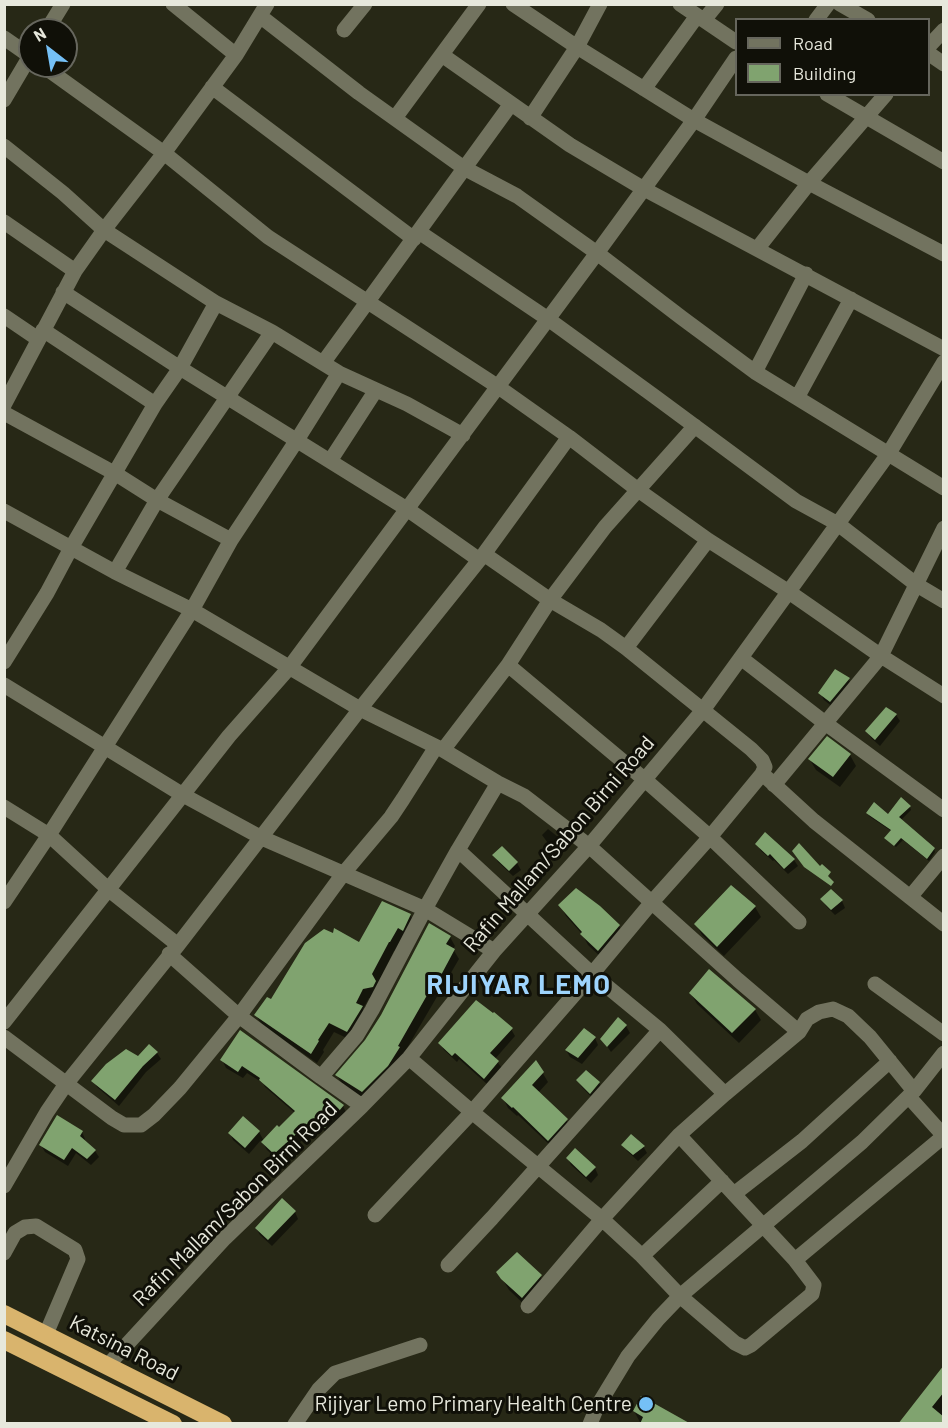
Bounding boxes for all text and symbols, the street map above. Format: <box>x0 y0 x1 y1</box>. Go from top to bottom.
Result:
north arrow <box>18 18 78 78</box>
legend <box>735 18 930 96</box>
text: N <box>30 23 49 45</box>
text: Road <box>793 32 833 54</box>
text: Building <box>793 62 856 84</box>
street label: Rafin Mallam/Sabon Birni Road <box>458 731 660 957</box>
district label: RIJIYAR LEMO <box>426 969 612 1001</box>
street label: Rafin Mallam/Sabon Birni Road <box>128 1097 342 1311</box>
street label: Katsina Road <box>65 1310 183 1386</box>
place label: Rijiyar Lemo Primary Health Centre <box>314 1391 632 1417</box>
marker: Rijiyar Lemo Primary Health Centre <box>637 1395 655 1413</box>

